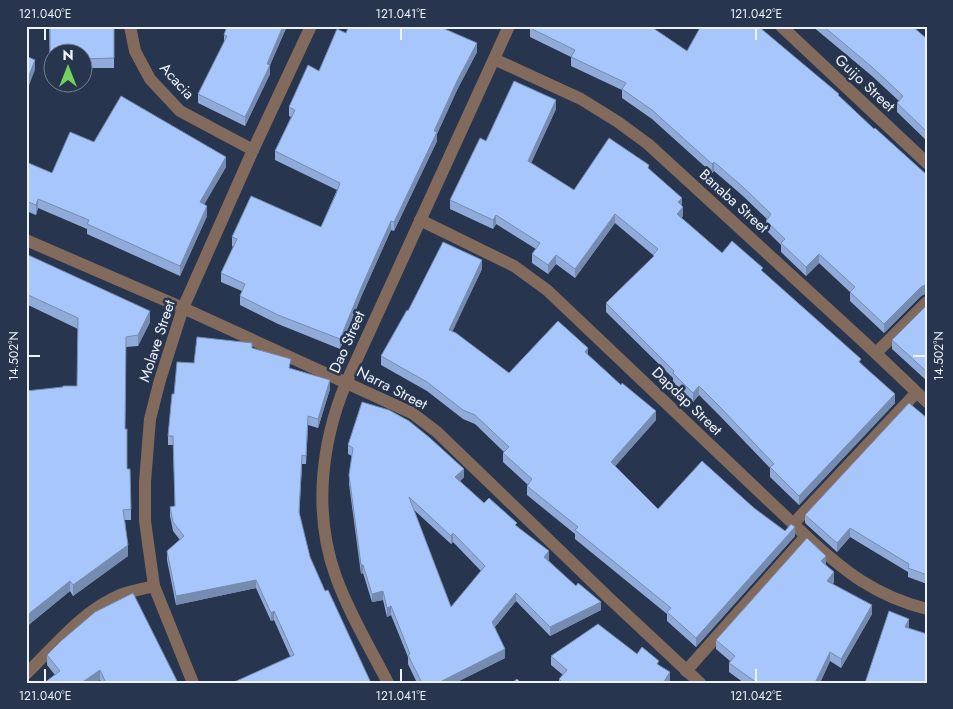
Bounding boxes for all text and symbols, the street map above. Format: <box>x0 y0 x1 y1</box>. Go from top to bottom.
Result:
text: 121.040°E <box>19 5 71 23</box>
text: 121.041°E <box>376 5 426 23</box>
text: 121.042°E <box>730 5 782 23</box>
north arrow <box>42 42 92 92</box>
text: N <box>62 45 74 65</box>
street label: Guijo Street <box>830 49 900 117</box>
street label: Acacia <box>155 58 199 104</box>
street label: Banaba Street <box>694 164 774 238</box>
street label: Molave Street <box>133 297 181 385</box>
street label: Dao Street <box>324 307 371 377</box>
text: 14.502°N <box>5 331 23 381</box>
text: 14.502°N <box>930 331 948 381</box>
street label: Narra Street <box>353 361 431 415</box>
street label: Dapdap Street <box>647 362 728 441</box>
text: 121.040°E <box>19 687 71 705</box>
text: 121.041°E <box>376 687 426 705</box>
text: 121.042°E <box>730 687 782 705</box>

